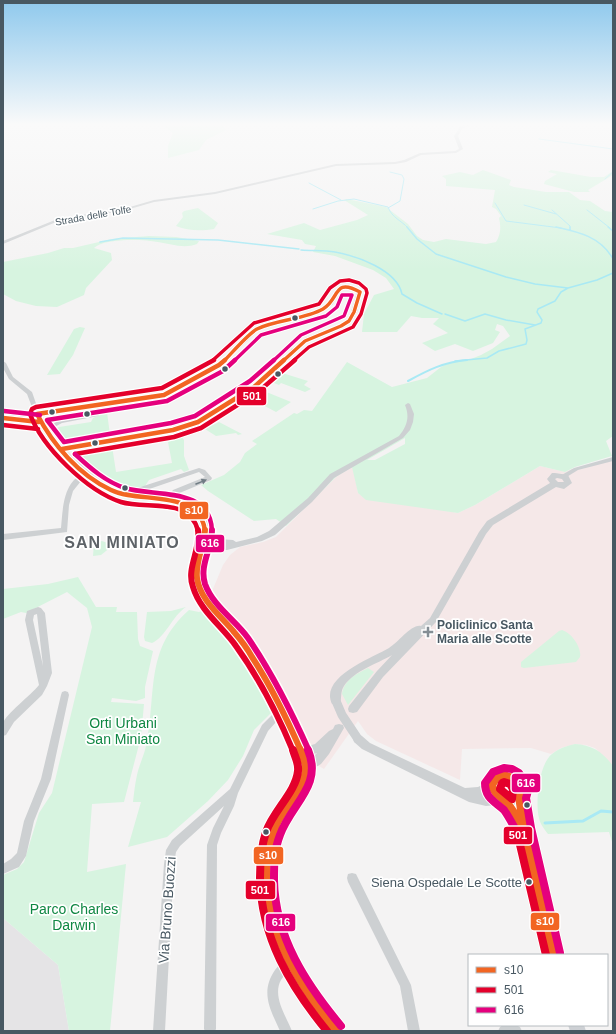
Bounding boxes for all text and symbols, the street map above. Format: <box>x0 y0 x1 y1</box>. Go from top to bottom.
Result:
street label: Strada delle Tolfe <box>54 203 132 228</box>
unlabelled marker <box>290 313 300 323</box>
unlabelled marker <box>220 364 230 374</box>
unlabelled marker <box>273 369 283 379</box>
line badge: 501 <box>236 386 267 406</box>
text: 501 <box>243 390 261 402</box>
unlabelled marker <box>47 407 57 417</box>
unlabelled marker <box>82 409 92 419</box>
unlabelled marker <box>90 438 100 448</box>
one-way arrow <box>196 478 208 484</box>
unlabelled marker <box>120 483 130 493</box>
line badge: s10 <box>179 501 209 520</box>
text: s10 <box>185 504 203 516</box>
district label: SAN MINIATO <box>64 534 180 551</box>
line badge: 616 <box>195 534 225 553</box>
text: 616 <box>201 537 219 549</box>
place label: Policlinico Santa Maria alle Scotte <box>437 618 533 646</box>
marker: Policlinico Santa Maria alle Scotte <box>422 626 434 638</box>
park label: Orti Urbani San Miniato <box>86 715 160 747</box>
line badge: 616 <box>511 773 541 793</box>
text: 616 <box>517 777 535 789</box>
unlabelled marker <box>522 800 532 810</box>
line badge: 501 <box>503 826 533 845</box>
unlabelled marker <box>261 827 271 837</box>
text: 501 <box>509 829 527 841</box>
line badge: s10 <box>253 846 284 865</box>
text: s10 <box>259 849 277 861</box>
street label: Via Bruno Buozzi <box>155 856 179 964</box>
place label: Siena Ospedale Le Scotte <box>371 875 522 890</box>
marker: Siena Ospedale Le Scotte <box>524 877 534 887</box>
line badge: 501 <box>245 880 276 900</box>
text: 501 <box>251 884 269 896</box>
park label: Parco Charles Darwin <box>30 901 118 933</box>
line badge: s10 <box>530 912 560 931</box>
line badge: 616 <box>265 913 296 932</box>
text: s10 <box>536 915 554 927</box>
text: 616 <box>272 916 290 928</box>
legend <box>468 954 608 1026</box>
text: s10 <box>504 963 524 977</box>
text: 501 <box>504 983 524 997</box>
text: 616 <box>504 1003 524 1017</box>

